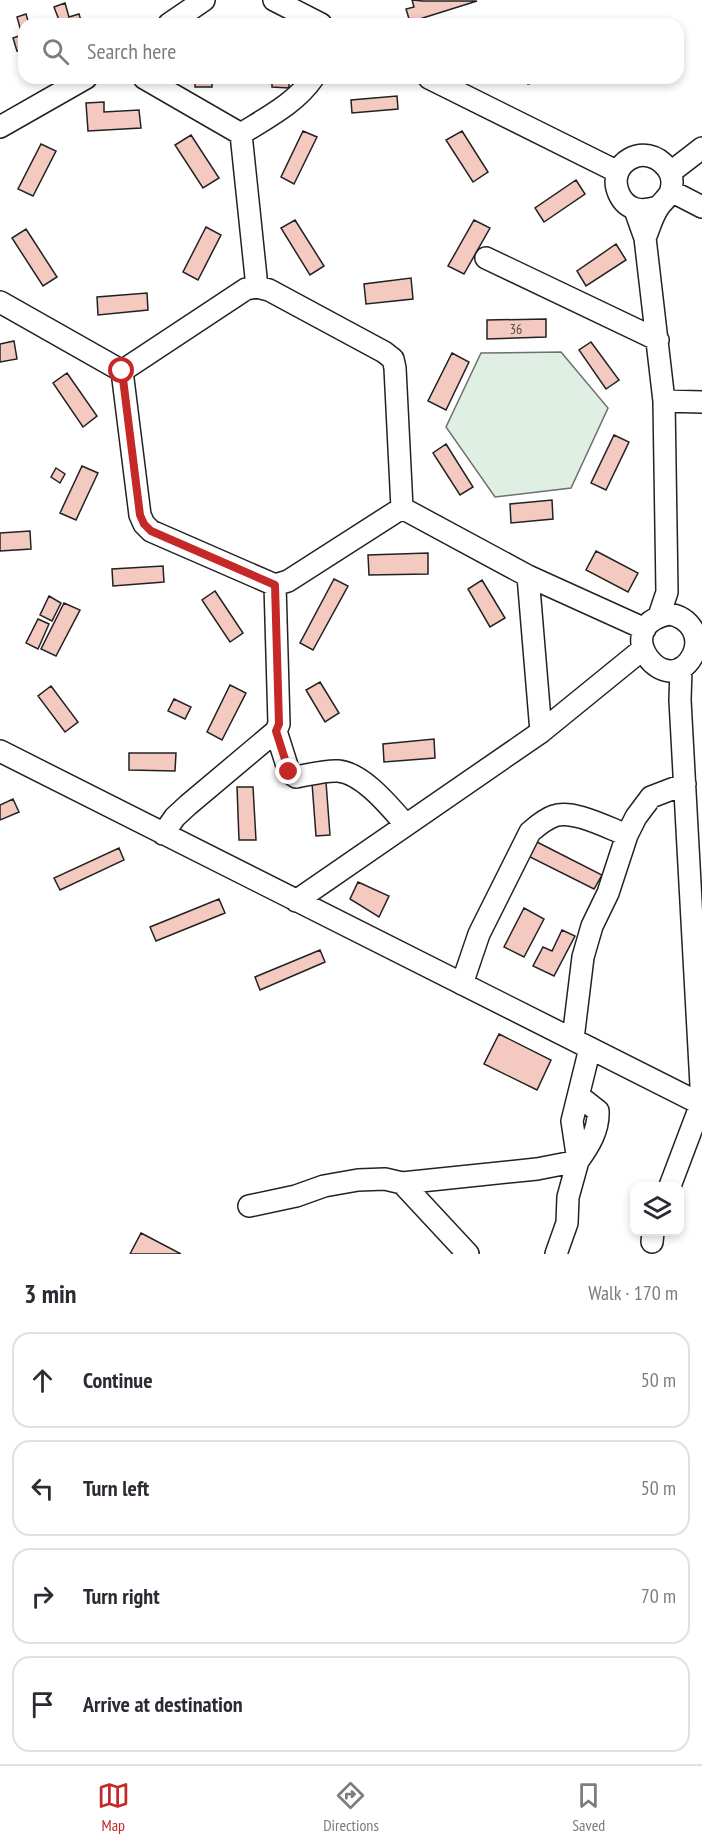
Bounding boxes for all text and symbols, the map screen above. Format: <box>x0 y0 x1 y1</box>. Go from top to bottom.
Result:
search box <box>18 18 684 84</box>
icon: search <box>39 35 72 68</box>
text: Search here <box>87 37 176 65</box>
house number: 36 <box>510 320 522 338</box>
route start <box>108 357 134 383</box>
route end <box>275 758 301 784</box>
map controls <box>630 1182 684 1236</box>
button: layers <box>630 1182 684 1236</box>
text: 3 min <box>24 1277 77 1310</box>
text: Walk · 170 m <box>588 1280 678 1306</box>
icon: ahead <box>26 1364 59 1397</box>
text: Continue <box>83 1366 153 1394</box>
text: 50 m <box>641 1367 676 1393</box>
icon: left <box>26 1472 59 1505</box>
text: Turn left <box>83 1474 149 1502</box>
text: 50 m <box>641 1475 676 1501</box>
icon: right <box>26 1580 59 1613</box>
text: Turn right <box>83 1582 160 1610</box>
text: 70 m <box>641 1583 676 1609</box>
icon: arrive <box>26 1688 59 1721</box>
text: Arrive at destination <box>83 1690 243 1718</box>
tab: Map <box>97 1779 130 1835</box>
tab: Directions <box>323 1779 379 1835</box>
tab: Saved <box>572 1779 605 1835</box>

